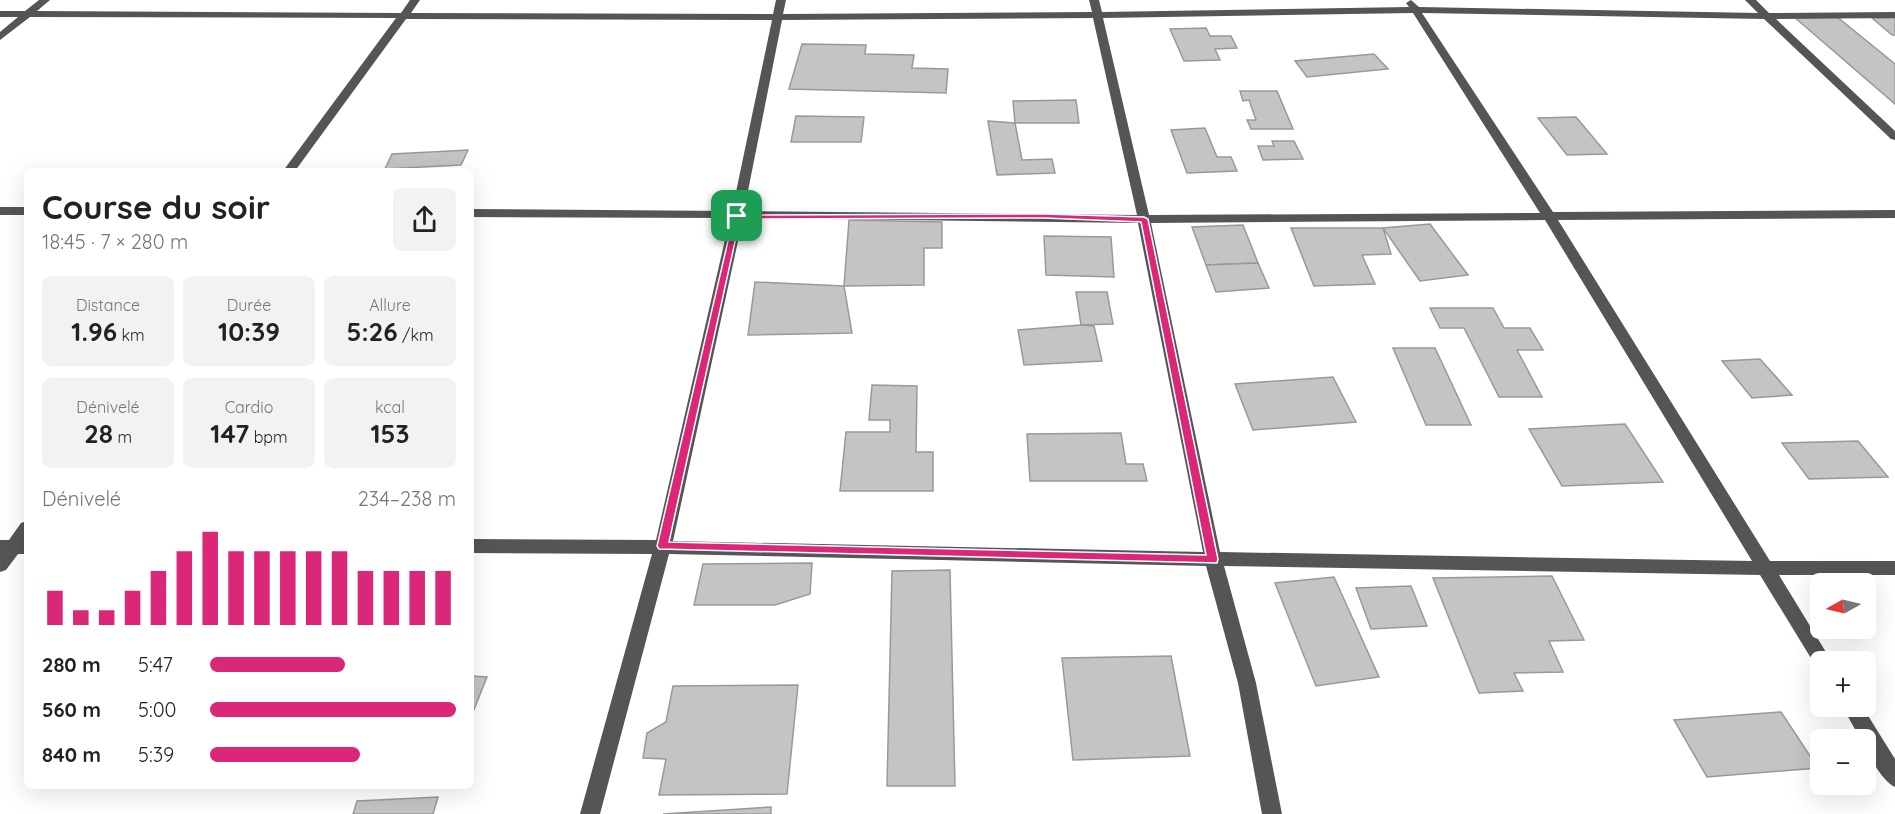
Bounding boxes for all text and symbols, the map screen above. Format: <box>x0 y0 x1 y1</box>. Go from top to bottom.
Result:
text: Course du soir <box>42 186 270 227</box>
button: share <box>393 188 456 251</box>
pin <box>711 190 762 241</box>
icon: arrive <box>720 199 753 232</box>
text: 18:45 · 7 × 280 m <box>42 229 188 254</box>
text: Distance <box>76 295 140 315</box>
text: Durée <box>227 295 271 315</box>
text: Allure <box>369 295 411 315</box>
text: 1.96 <box>71 315 117 348</box>
text: 10:39 <box>218 315 280 348</box>
text: 5:26 <box>346 315 398 348</box>
text: km <box>117 325 145 345</box>
text: /km <box>398 325 434 345</box>
text: Dénivelé <box>76 397 140 417</box>
text: Cardio <box>225 397 273 417</box>
text: kcal <box>375 397 405 417</box>
text: 28 <box>84 417 113 450</box>
text: 147 <box>210 417 249 450</box>
text: 153 <box>370 417 410 450</box>
text: m <box>113 427 132 447</box>
text: bpm <box>249 427 288 447</box>
text: Dénivelé <box>42 486 121 511</box>
text: 234–238 m <box>358 486 456 511</box>
north arrow <box>1810 573 1876 639</box>
map controls <box>1810 573 1876 795</box>
button: + <box>1810 651 1876 717</box>
text: 280 m <box>42 652 101 677</box>
text: 5:47 <box>138 652 173 677</box>
text: 560 m <box>42 697 101 722</box>
text: 5:00 <box>138 697 176 722</box>
button: − <box>1810 729 1876 795</box>
text: 840 m <box>42 742 101 767</box>
text: 5:39 <box>138 742 174 767</box>

